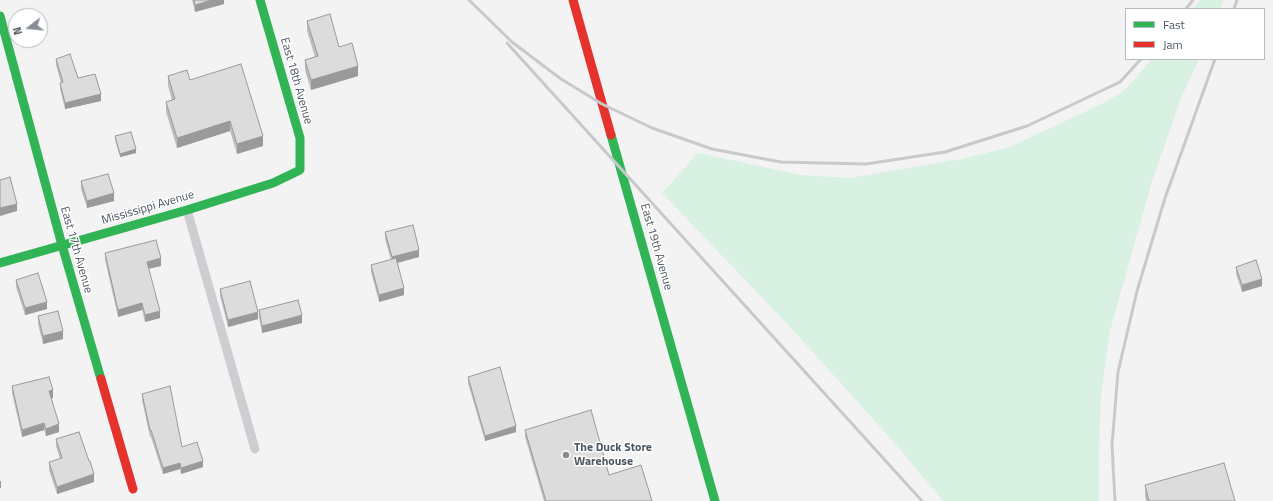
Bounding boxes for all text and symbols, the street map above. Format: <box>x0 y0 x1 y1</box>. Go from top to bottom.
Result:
north arrow <box>8 8 48 48</box>
legend <box>1125 8 1265 60</box>
text: Fast <box>1163 15 1185 34</box>
text: N <box>9 25 26 37</box>
text: Jam <box>1163 35 1183 54</box>
street label: East 18th Avenue <box>277 36 315 126</box>
street label: Mississippi Avenue <box>100 188 196 228</box>
street label: East 19th Avenue <box>637 202 675 292</box>
street label: East 17th Avenue <box>57 205 95 295</box>
place label: The Duck Store Warehouse <box>574 441 652 469</box>
marker: The Duck Store Warehouse <box>561 450 571 460</box>

